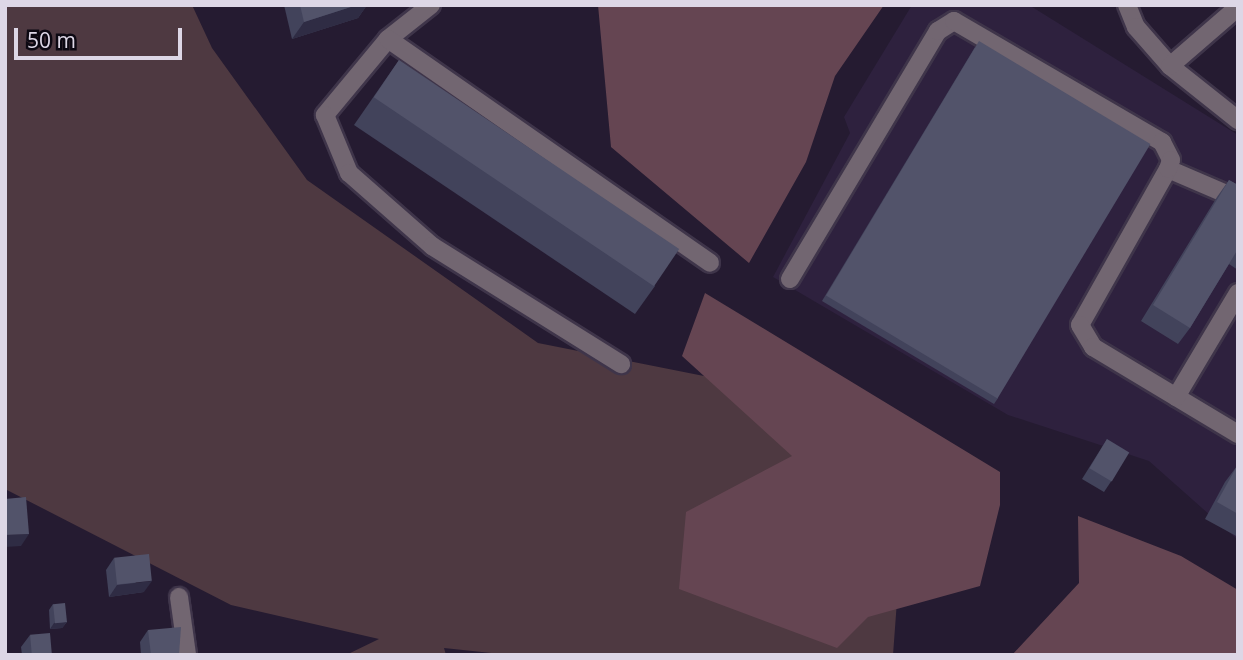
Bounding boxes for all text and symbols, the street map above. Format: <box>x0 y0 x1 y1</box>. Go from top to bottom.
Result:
scale bar <box>18 14 186 58</box>
text: 50 m <box>27 26 76 54</box>

